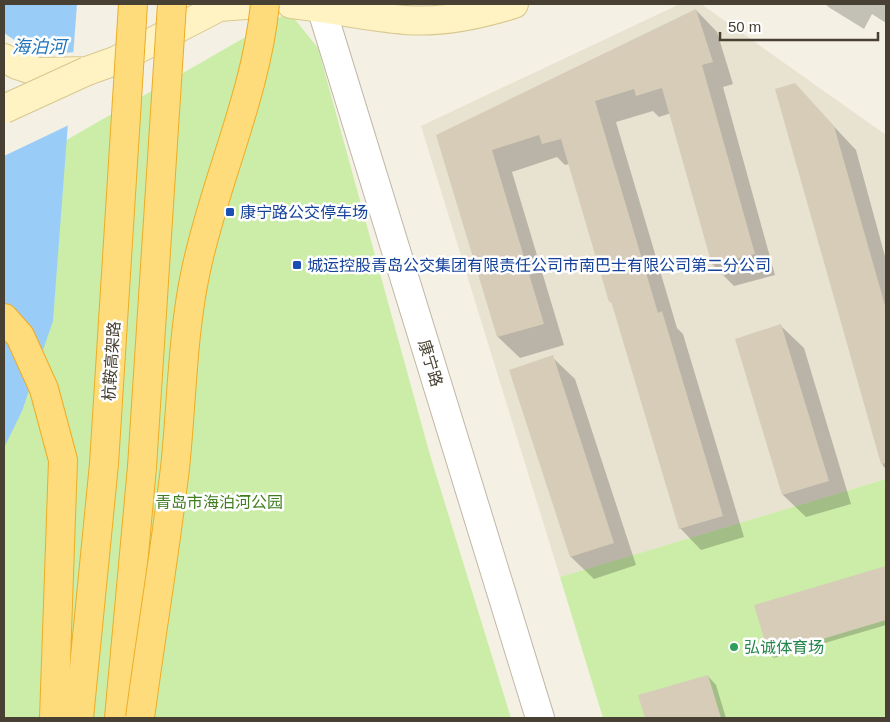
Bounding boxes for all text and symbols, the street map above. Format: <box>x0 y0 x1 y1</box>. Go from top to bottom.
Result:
scale bar <box>720 10 878 42</box>
text: 50 m <box>728 18 761 35</box>
water label: 海泊河 <box>12 37 69 57</box>
place label: 康宁路公交停车场 <box>240 204 368 221</box>
marker: 康宁路公交停车场 <box>224 206 236 218</box>
place label: 城运控股青岛公交集团有限责任公司市南巴士有限公司第二分公司 <box>307 257 771 274</box>
marker: 城运控股青岛公交集团有限责任公司市南巴士有限公司第二分公司 <box>291 259 303 271</box>
street label: 杭鞍高架路 <box>100 321 123 402</box>
street label: 康宁路 <box>415 338 446 389</box>
park label: 青岛市海泊河公园 <box>155 494 283 511</box>
place label: 弘诚体育场 <box>744 639 824 656</box>
marker: 弘诚体育场 <box>728 641 740 653</box>

